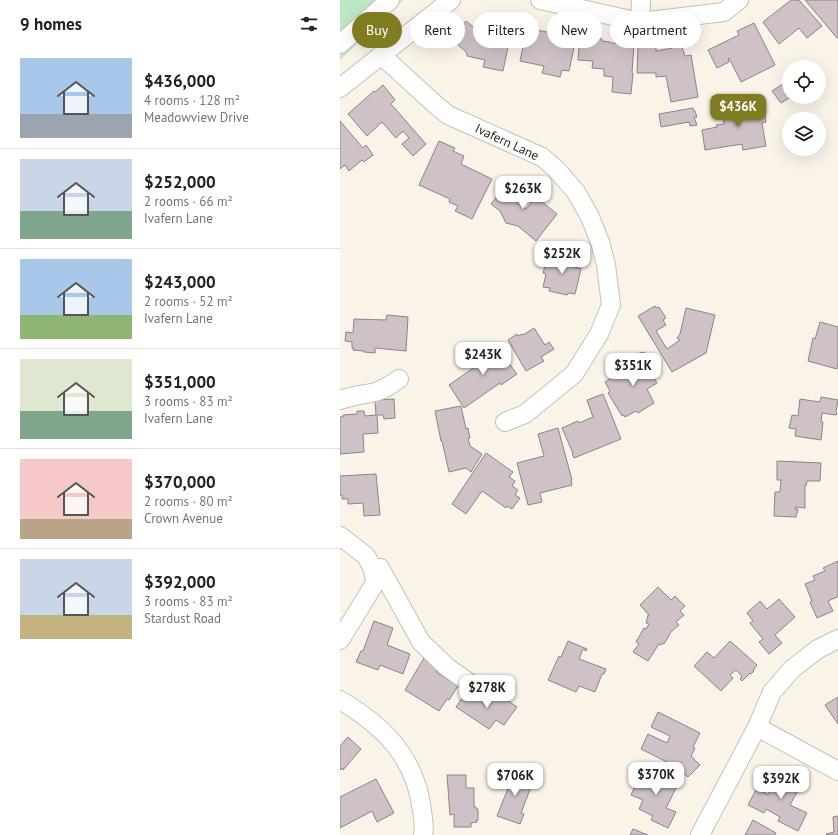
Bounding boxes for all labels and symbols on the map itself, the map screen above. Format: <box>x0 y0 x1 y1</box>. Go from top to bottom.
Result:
pin: $436K <box>710 94 766 128</box>
street label: Ivafern Lane <box>472 120 542 164</box>
pin: $263K <box>495 176 551 210</box>
pin: $252K <box>534 241 590 275</box>
pin: $243K <box>455 342 511 376</box>
pin: $351K <box>605 353 661 387</box>
pin: $278K <box>459 675 515 709</box>
pin: $370K <box>628 762 684 796</box>
pin: $706K <box>487 763 543 797</box>
pin: $392K <box>753 766 809 800</box>

